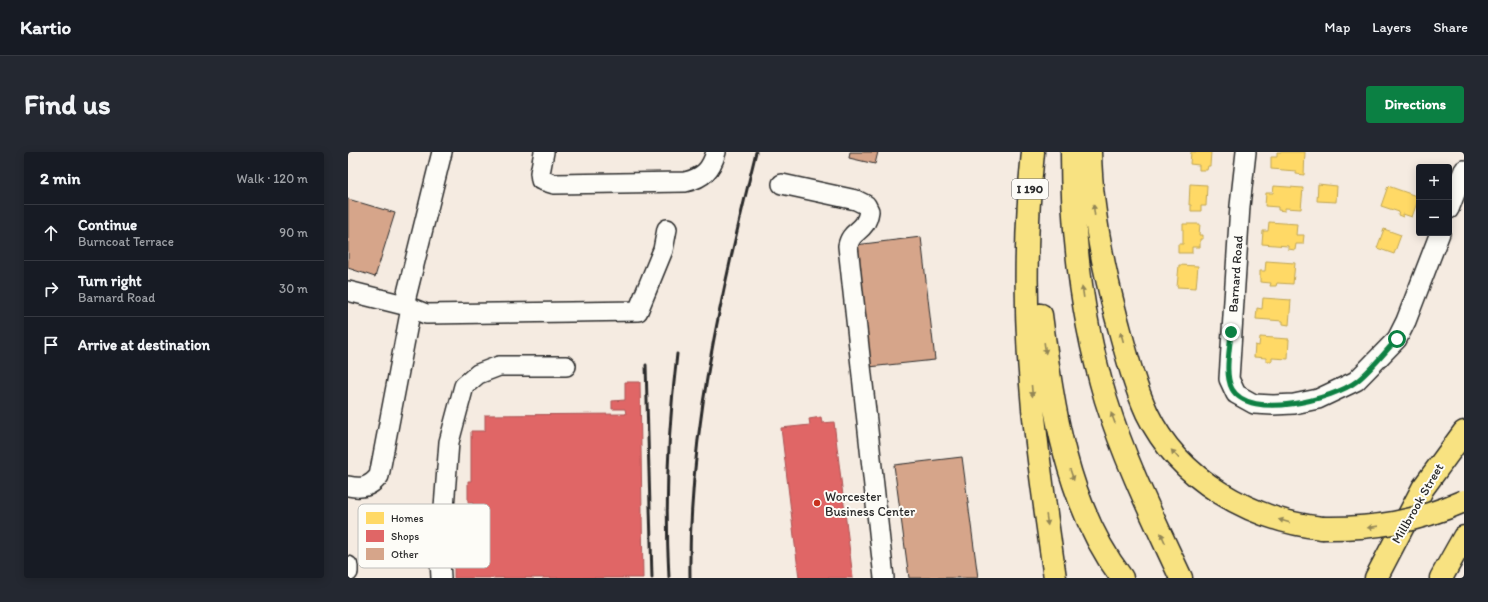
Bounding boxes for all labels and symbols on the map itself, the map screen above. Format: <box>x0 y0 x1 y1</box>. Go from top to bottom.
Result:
road number: I 190 <box>1012 179 1048 199</box>
one-way arrow <box>1091 204 1097 216</box>
street label: Barnard Road <box>1225 235 1246 313</box>
one-way arrow <box>1080 286 1086 298</box>
route end <box>1222 323 1240 341</box>
one-way arrow <box>1119 330 1125 342</box>
route start <box>1388 330 1406 348</box>
one-way arrow <box>1042 342 1048 354</box>
one-way arrow <box>1028 385 1035 397</box>
one-way arrow <box>1109 411 1115 423</box>
one-way arrow <box>1170 448 1179 459</box>
street label: Millbrook Street <box>1388 460 1447 546</box>
one-way arrow <box>1069 470 1075 482</box>
place label: Worcester Business Center <box>825 489 916 519</box>
marker: Worcester Business Center <box>812 498 822 508</box>
legend <box>358 504 490 568</box>
text: Homes <box>391 512 424 525</box>
one-way arrow <box>1044 514 1050 526</box>
one-way arrow <box>1277 518 1289 524</box>
one-way arrow <box>1367 524 1379 530</box>
text: Shops <box>391 530 419 543</box>
one-way arrow <box>1160 532 1166 543</box>
text: Other <box>391 548 419 561</box>

